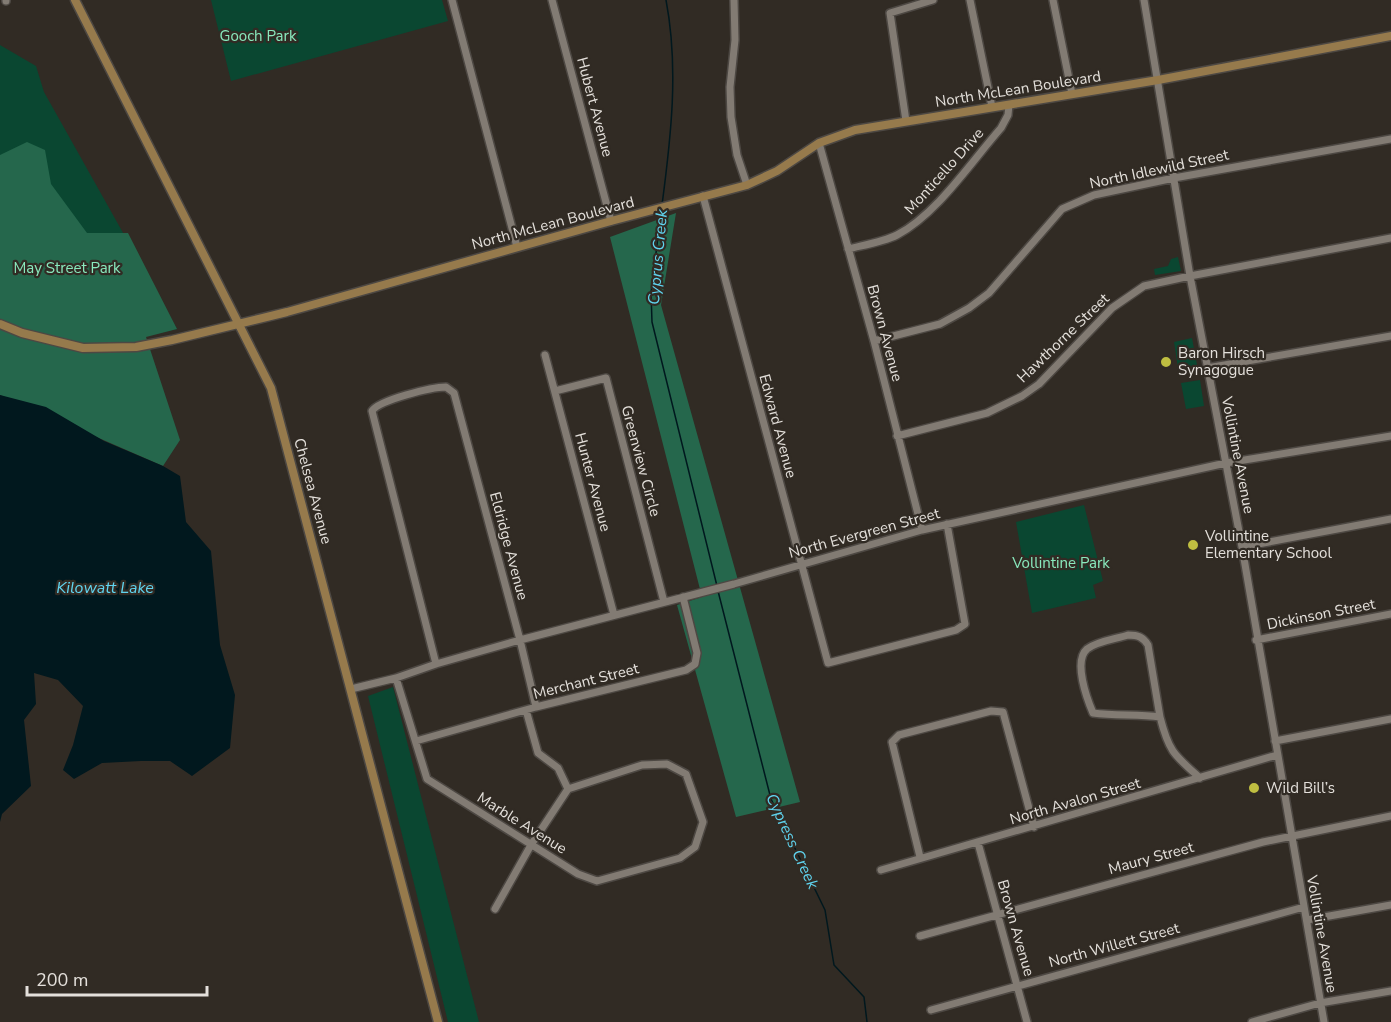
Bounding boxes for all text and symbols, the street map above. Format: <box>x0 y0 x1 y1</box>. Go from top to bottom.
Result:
park label: Gooch Park <box>220 26 297 46</box>
street label: Hubert Avenue <box>572 55 618 159</box>
street label: North McLean Boulevard <box>934 66 1102 112</box>
street label: Monticello Drive <box>900 124 988 218</box>
street label: North Idlewild Street <box>1088 144 1231 194</box>
street label: North McLean Boulevard <box>469 192 637 254</box>
water label: Cyprus Creek <box>643 207 673 306</box>
park label: May Street Park <box>13 258 121 278</box>
street label: Brown Avenue <box>862 282 908 384</box>
street label: Hawthorne Street <box>1013 288 1114 387</box>
place label: Baron Hirsch Synagogue <box>1178 343 1265 380</box>
marker: Baron Hirsch Synagogue <box>1159 355 1173 369</box>
street label: Edward Avenue <box>755 372 801 480</box>
street label: Vollintine Avenue <box>1217 394 1259 515</box>
street label: Greenview Circle <box>617 403 665 519</box>
street label: Hunter Avenue <box>570 430 616 534</box>
street label: Chelsea Avenue <box>289 436 337 546</box>
street label: Eldridge Avenue <box>485 490 533 602</box>
street label: North Evergreen Street <box>786 503 942 563</box>
place label: Vollintine Elementary School <box>1204 526 1332 563</box>
marker: Vollintine Elementary School <box>1186 538 1200 552</box>
park label: Vollintine Park <box>1011 553 1110 573</box>
water label: Kilowatt Lake <box>56 577 154 599</box>
street label: Dickinson Street <box>1265 594 1378 634</box>
street label: Merchant Street <box>531 658 642 704</box>
street label: North Avalon Street <box>1007 773 1143 829</box>
place label: Wild Bill’s <box>1266 778 1335 798</box>
marker: Wild Bill’s <box>1247 781 1261 795</box>
street label: Marble Avenue <box>473 787 571 859</box>
water label: Cypress Creek <box>760 790 824 894</box>
street label: Maury Street <box>1106 837 1197 879</box>
street label: Vollintine Avenue <box>1302 873 1342 994</box>
street label: Brown Avenue <box>993 877 1039 979</box>
street label: North Willett Street <box>1046 918 1182 972</box>
scale bar <box>27 959 207 997</box>
text: 200 m <box>36 968 88 992</box>

